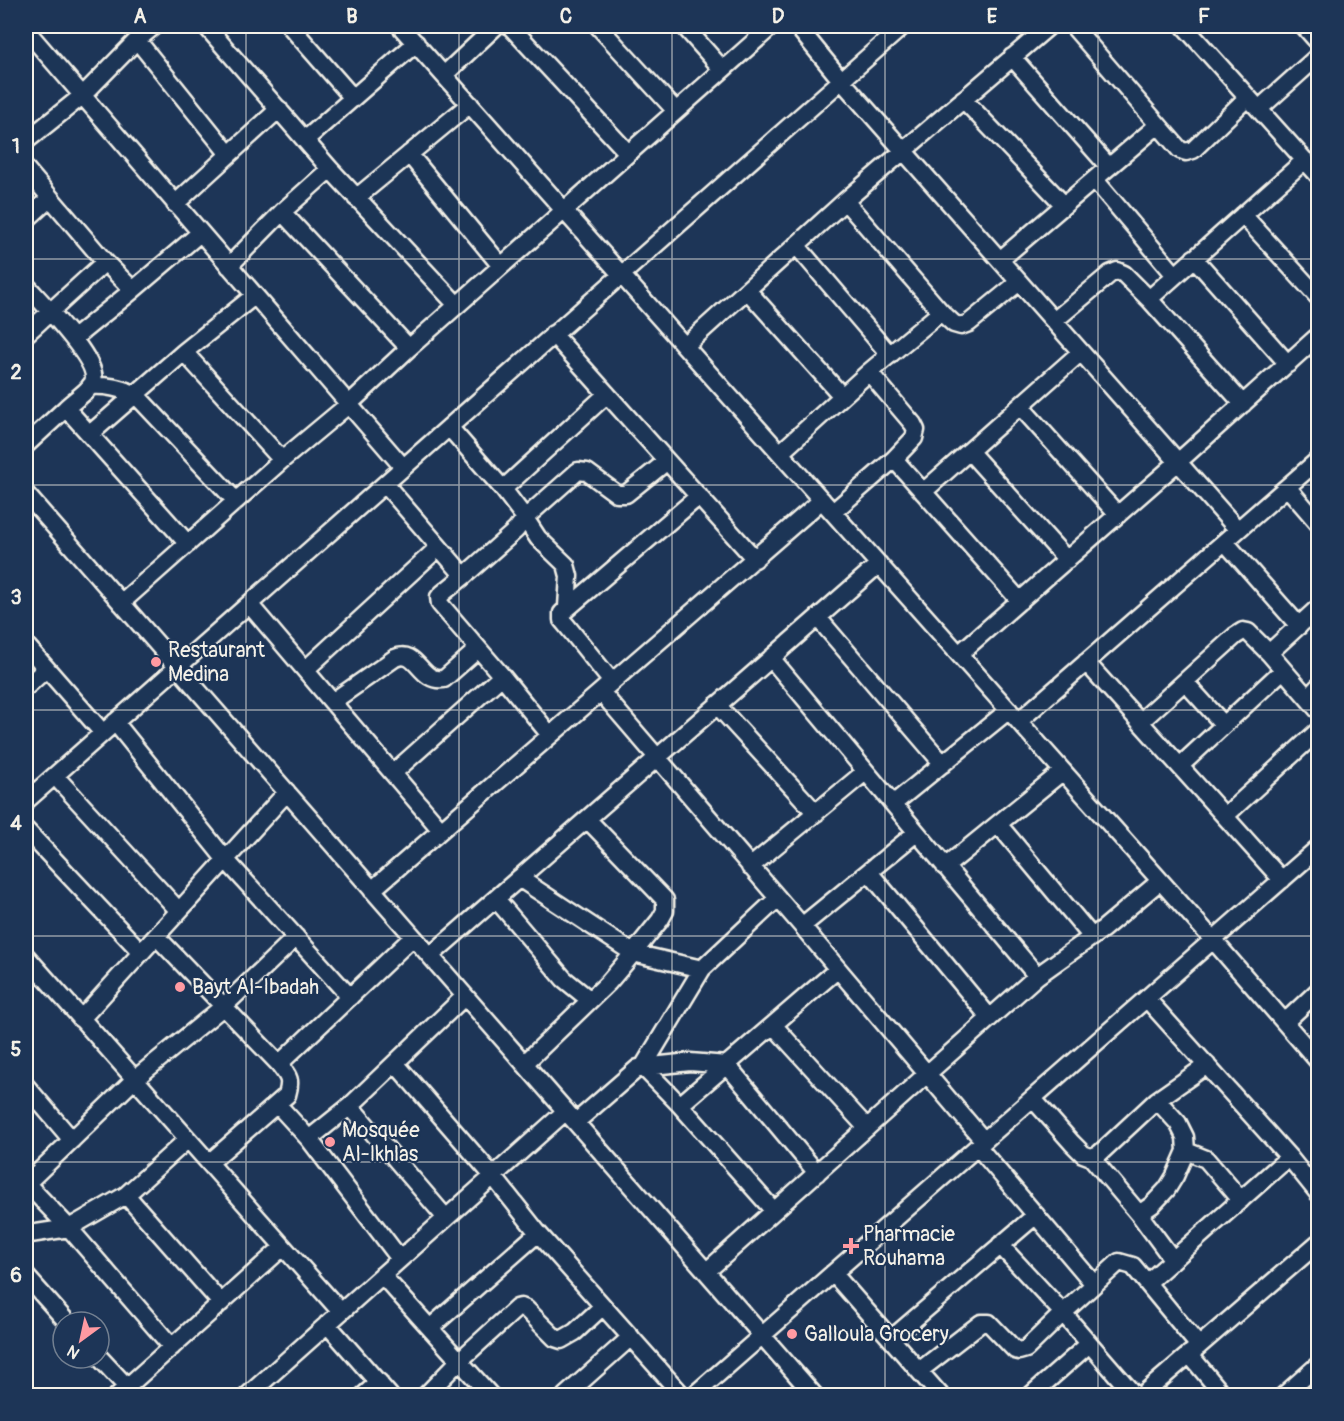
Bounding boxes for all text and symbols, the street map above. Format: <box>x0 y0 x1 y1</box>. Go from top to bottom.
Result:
text: A <box>134 4 147 29</box>
text: B <box>346 4 358 29</box>
text: C <box>560 4 572 29</box>
text: D <box>772 4 785 29</box>
text: E <box>987 4 998 29</box>
text: F <box>1198 4 1210 29</box>
text: 1 <box>12 134 20 159</box>
text: 2 <box>10 360 22 385</box>
text: 3 <box>10 585 22 610</box>
place label: Restaurant Medina <box>168 637 266 688</box>
marker: Restaurant Medina <box>149 655 163 669</box>
text: 4 <box>10 811 22 836</box>
place label: Bayt Al-Ibadah <box>192 974 319 1001</box>
marker: Bayt Al-Ibadah <box>173 980 187 994</box>
text: 5 <box>11 1037 22 1062</box>
place label: Mosquée Al-Ikhlas <box>342 1117 420 1168</box>
marker: Mosquée Al-Ikhlas <box>323 1135 337 1149</box>
place label: Pharmacie Rouhama <box>863 1221 956 1272</box>
marker: Pharmacie Rouhama <box>844 1239 858 1253</box>
text: 6 <box>10 1263 22 1288</box>
north arrow <box>51 1310 111 1370</box>
place label: Galloula Grocery <box>804 1321 949 1348</box>
marker: Galloula Grocery <box>785 1327 799 1341</box>
text: N <box>63 1340 83 1363</box>

